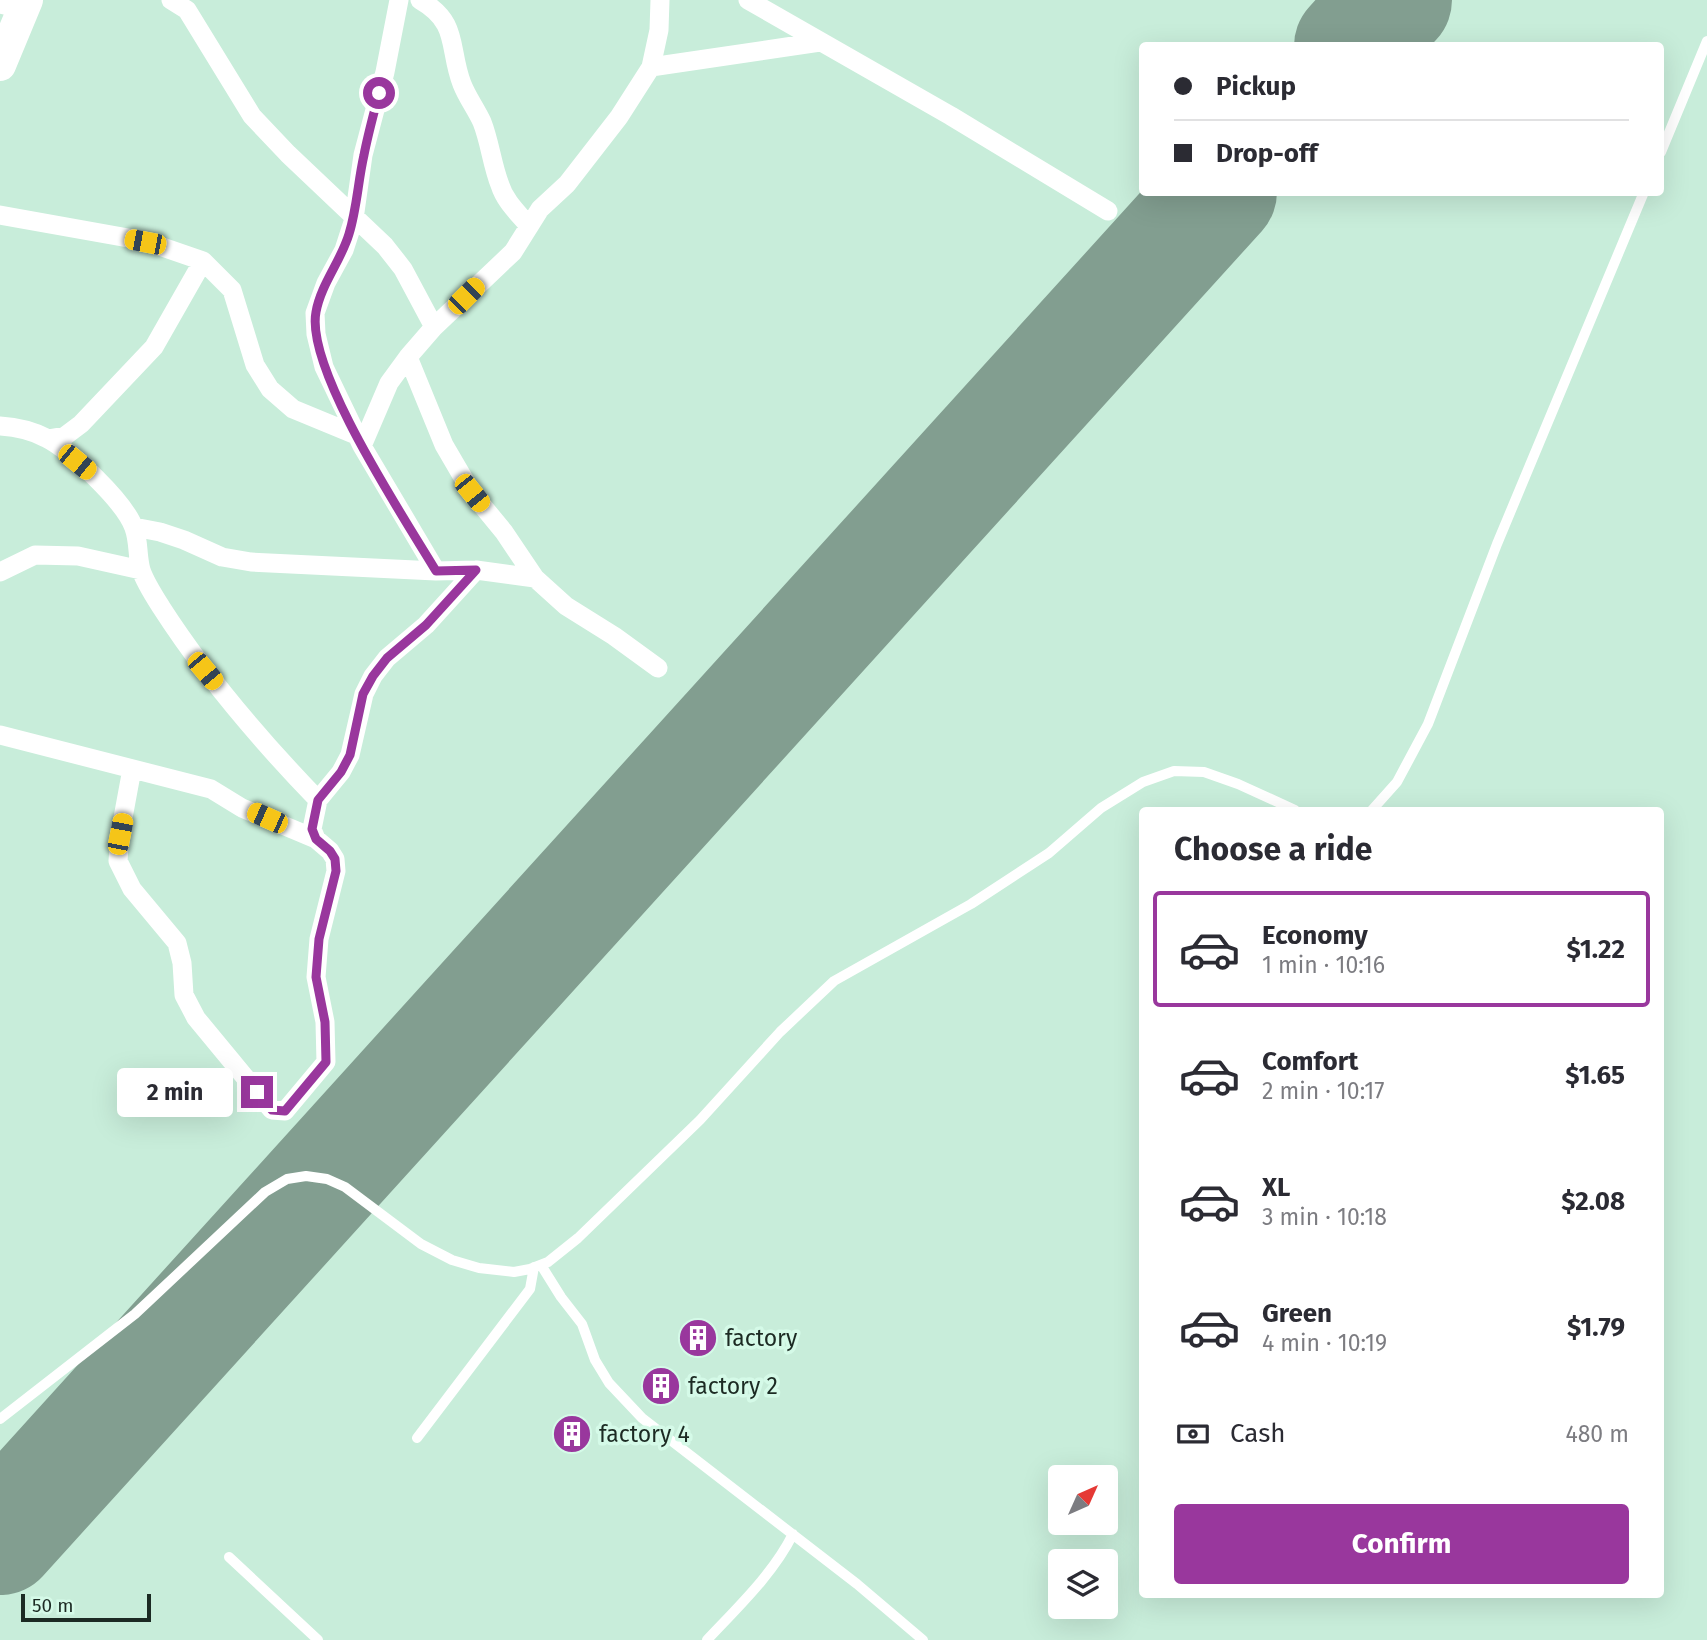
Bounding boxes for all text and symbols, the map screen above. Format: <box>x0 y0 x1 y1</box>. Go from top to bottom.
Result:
text: Pickup <box>1216 71 1296 102</box>
route start <box>363 77 395 109</box>
text: Drop-off <box>1216 138 1318 169</box>
car <box>123 228 168 256</box>
car <box>444 274 489 318</box>
car <box>55 441 100 483</box>
car <box>451 470 494 516</box>
car <box>184 648 227 694</box>
car <box>244 800 291 836</box>
car <box>106 811 135 857</box>
text: Choose a ride <box>1174 830 1372 868</box>
icon: car <box>1178 918 1241 981</box>
text: Economy <box>1262 920 1368 951</box>
text: $1.22 <box>1566 934 1625 965</box>
text: 1 min · 10:16 <box>1262 951 1385 979</box>
icon: car <box>1178 1044 1241 1107</box>
text: Comfort <box>1262 1046 1358 1077</box>
text: $1.65 <box>1565 1060 1625 1091</box>
callout: 2 min <box>117 1068 232 1116</box>
route end <box>241 1076 273 1108</box>
text: 2 min · 10:17 <box>1262 1077 1384 1105</box>
text: 2 min <box>147 1078 203 1106</box>
icon: car <box>1178 1170 1241 1233</box>
text: XL <box>1262 1172 1290 1203</box>
text: $2.08 <box>1561 1186 1625 1217</box>
text: 3 min · 10:18 <box>1262 1203 1387 1231</box>
icon: car <box>1178 1296 1241 1359</box>
text: Green <box>1262 1298 1332 1329</box>
text: $1.79 <box>1567 1312 1625 1343</box>
building icon: factory <box>677 1317 719 1359</box>
place label: factory <box>725 1324 798 1352</box>
text: 4 min · 10:19 <box>1262 1329 1387 1357</box>
building icon: factory 2 <box>640 1365 682 1407</box>
place label: factory 2 <box>688 1372 778 1400</box>
building icon: factory 4 <box>551 1413 593 1455</box>
icon: cash <box>1174 1415 1212 1453</box>
text: Cash <box>1230 1418 1286 1449</box>
place label: factory 4 <box>599 1420 690 1448</box>
text: 480 m <box>1565 1420 1629 1448</box>
north arrow <box>1048 1465 1118 1535</box>
map controls <box>1048 1465 1118 1619</box>
button: Confirm <box>1174 1504 1629 1584</box>
button: layers <box>1048 1549 1118 1619</box>
scale bar <box>21 1591 150 1623</box>
text: 50 m <box>32 1594 73 1617</box>

